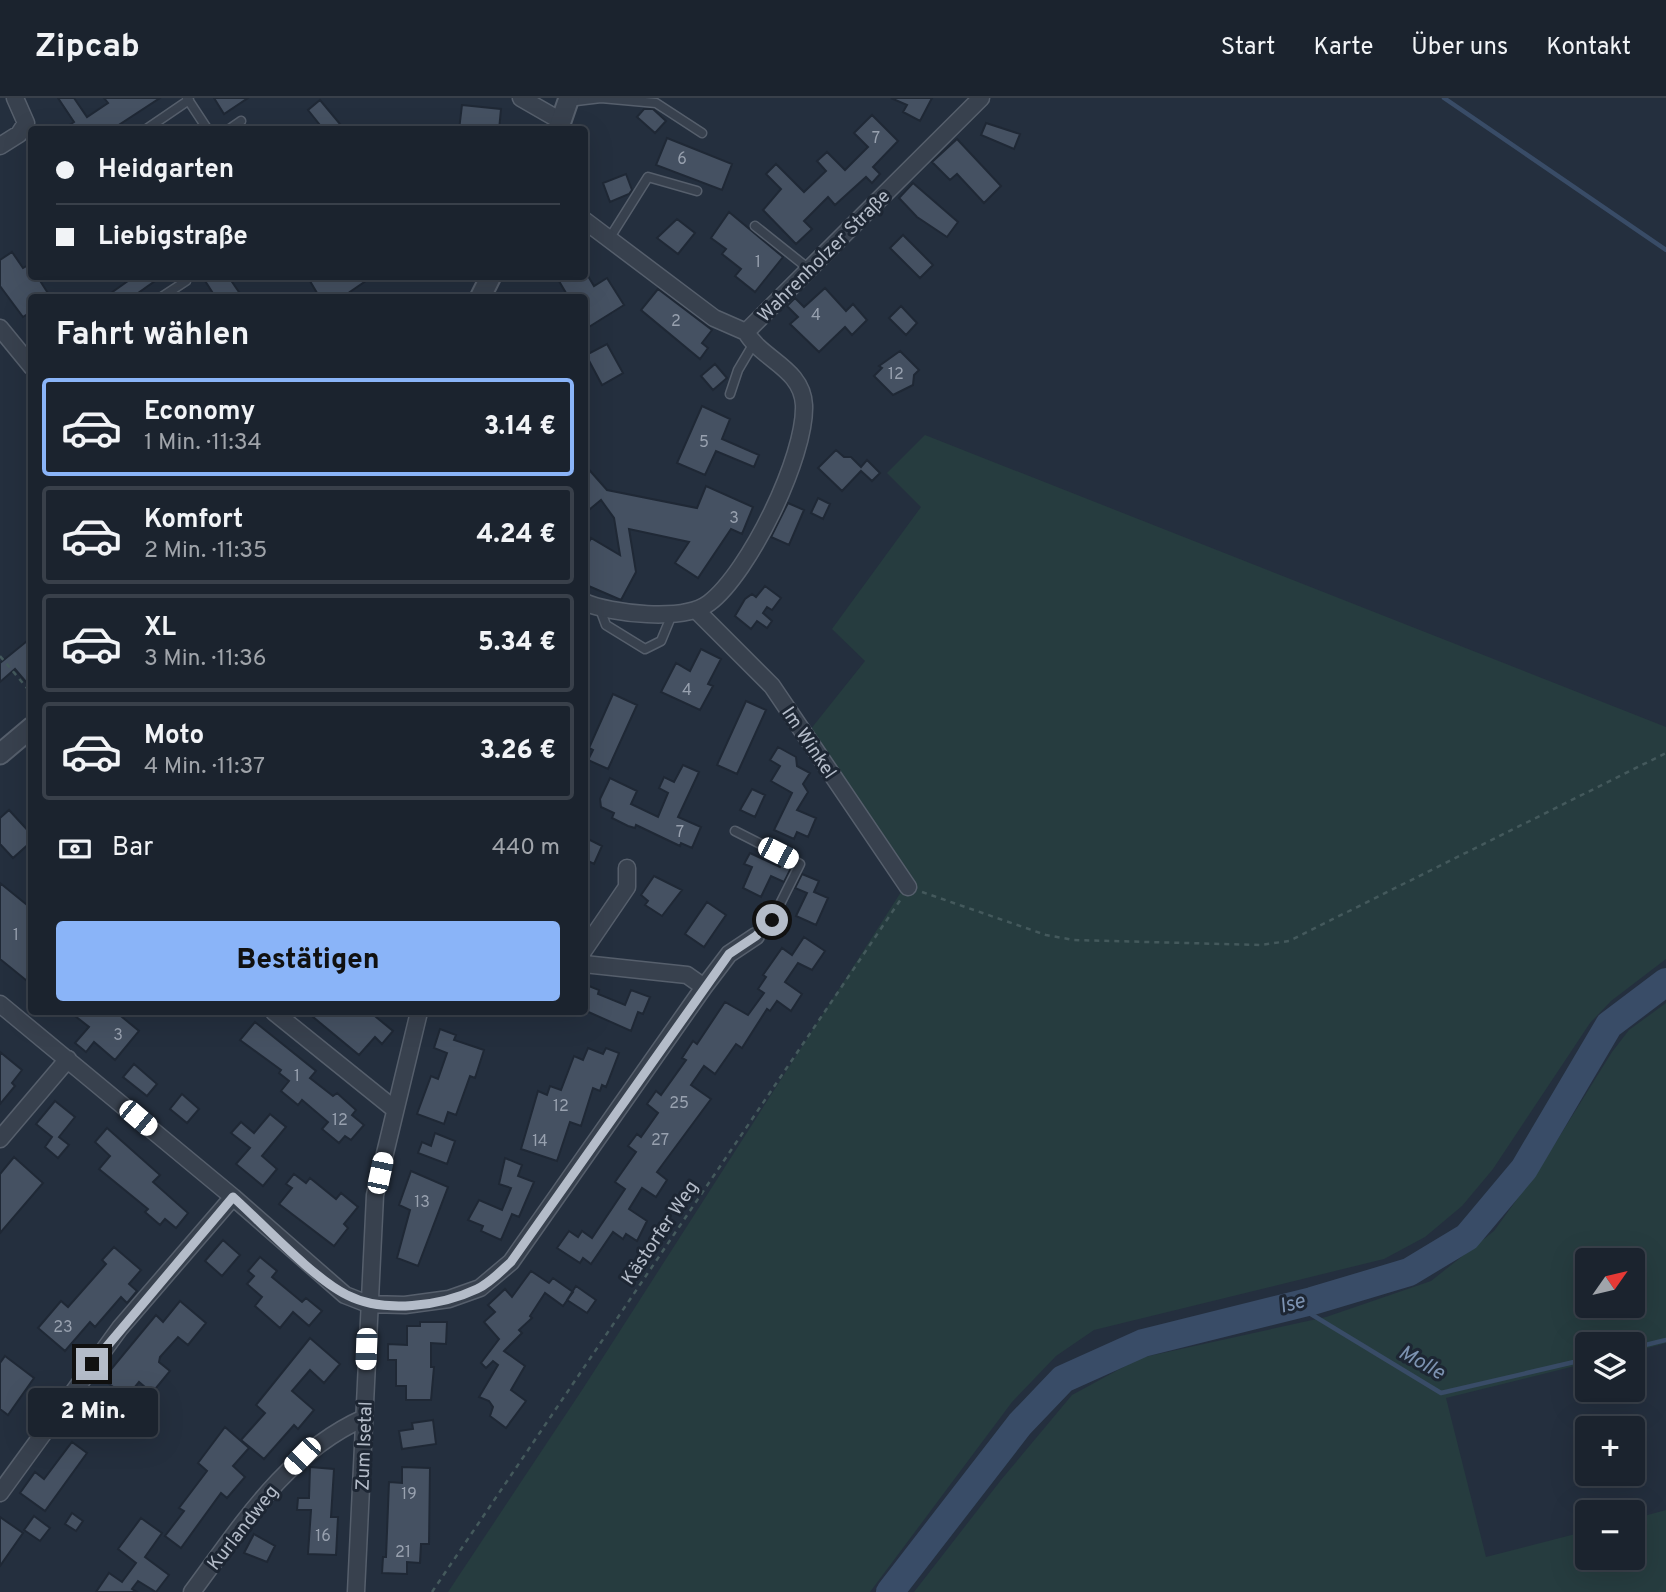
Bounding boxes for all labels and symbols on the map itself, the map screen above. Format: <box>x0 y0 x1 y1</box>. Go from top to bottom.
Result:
house number: 7 <box>872 129 880 149</box>
house number: 6 <box>677 150 687 170</box>
street label: Wahrenholzer Straße <box>753 185 896 328</box>
house number: 1 <box>755 253 761 273</box>
house number: 4 <box>811 306 821 326</box>
house number: 2 <box>671 312 681 332</box>
house number: 12 <box>888 365 904 385</box>
house number: 5 <box>699 433 709 453</box>
house number: 3 <box>729 509 739 529</box>
house number: 4 <box>682 681 692 701</box>
street label: Im Winkel <box>776 703 841 784</box>
house number: 7 <box>676 823 684 843</box>
car <box>755 834 802 872</box>
route start <box>756 904 788 936</box>
house number: 1 <box>13 926 19 946</box>
house number: 3 <box>113 1026 123 1046</box>
house number: 1 <box>294 1067 300 1087</box>
house number: 25 <box>669 1094 689 1114</box>
car <box>116 1096 161 1140</box>
house number: 12 <box>553 1097 569 1117</box>
house number: 12 <box>332 1111 348 1131</box>
house number: 27 <box>651 1131 669 1151</box>
house number: 14 <box>532 1132 548 1152</box>
car <box>366 1150 395 1196</box>
street label: Kästorfer Weg <box>617 1176 704 1290</box>
house number: 13 <box>414 1193 430 1213</box>
north arrow <box>1575 1248 1645 1318</box>
water label: Ise <box>1277 1288 1309 1321</box>
house number: 23 <box>53 1318 73 1338</box>
car <box>355 1328 378 1370</box>
water label: Molle <box>1393 1340 1450 1388</box>
route end <box>76 1348 108 1380</box>
callout: 2 Min. <box>27 1388 157 1438</box>
street label: Zum Isetal <box>351 1401 379 1491</box>
car <box>280 1434 325 1478</box>
street label: Kurlandweg <box>203 1481 284 1576</box>
house number: 19 <box>401 1485 417 1505</box>
house number: 16 <box>315 1527 331 1547</box>
house number: 21 <box>395 1543 411 1563</box>

